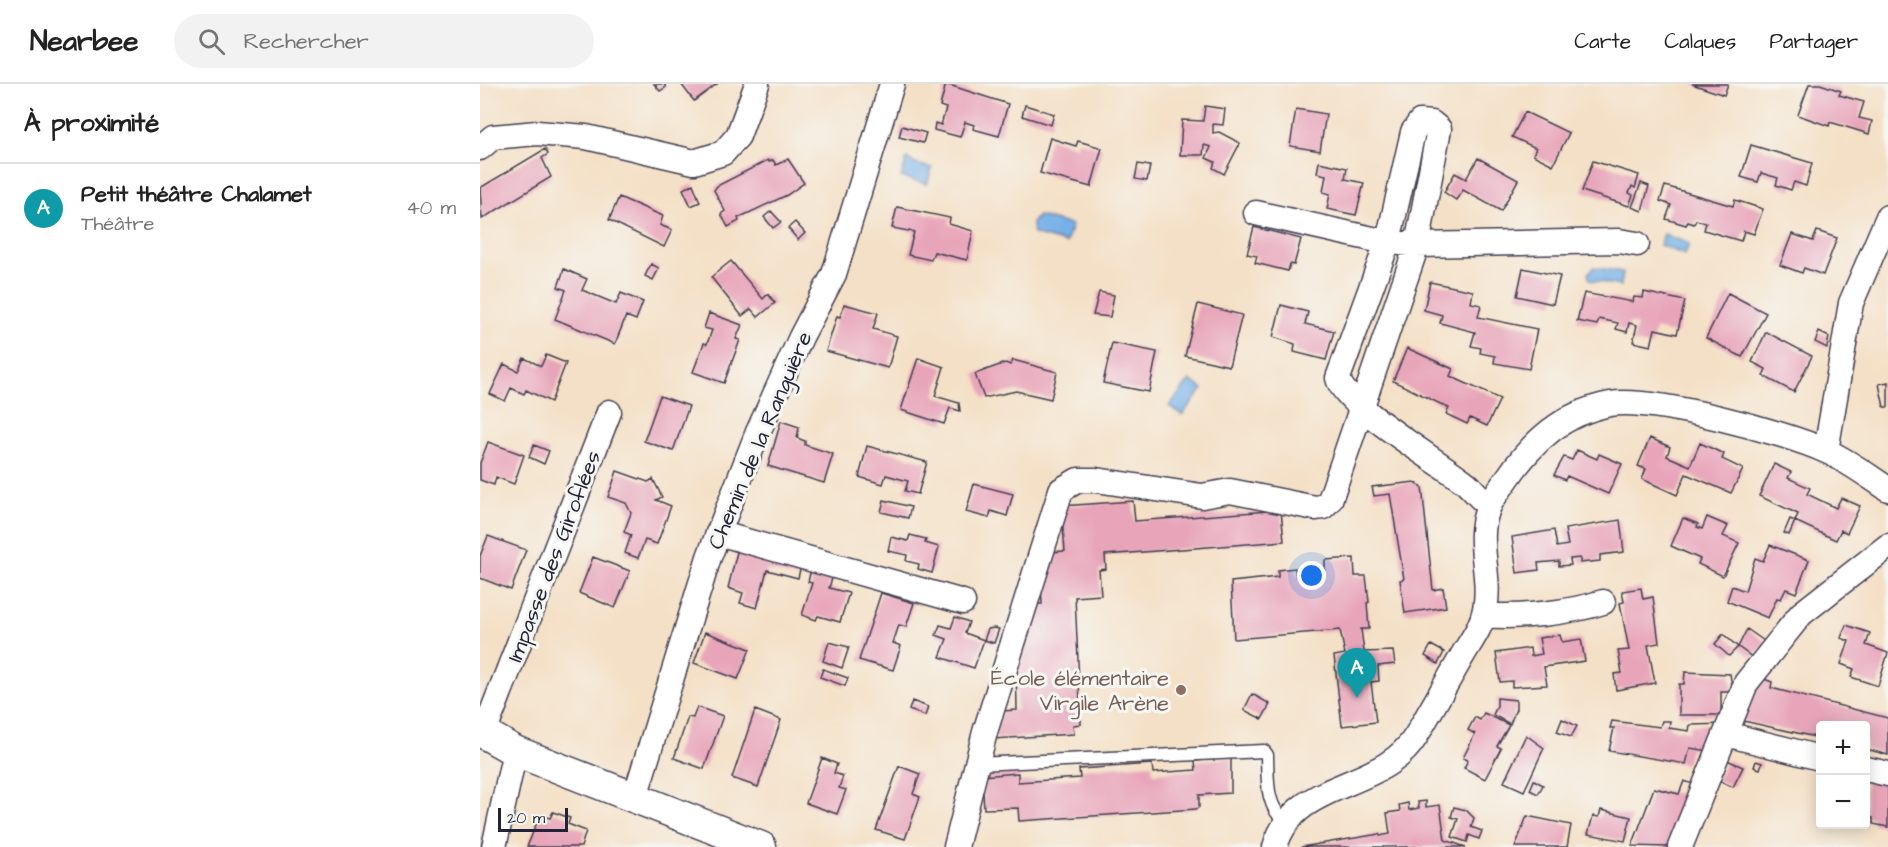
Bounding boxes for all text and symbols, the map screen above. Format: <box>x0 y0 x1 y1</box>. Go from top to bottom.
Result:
search box <box>174 14 594 68</box>
text: Nearbee <box>30 22 138 61</box>
icon: search <box>195 25 228 58</box>
text: Rechercher <box>243 26 369 57</box>
text: Carte <box>1574 27 1631 56</box>
text: Calques <box>1664 27 1736 56</box>
text: Partager <box>1769 27 1858 56</box>
text: À proximité <box>24 105 159 141</box>
text: Petit théâtre Chalamet <box>81 179 312 210</box>
text: A <box>37 194 50 222</box>
text: 40 m <box>406 194 456 222</box>
text: Théâtre <box>81 210 154 238</box>
street label: Chemin de la Ranguière <box>700 327 821 555</box>
street label: Impasse des Giroflées <box>500 446 609 667</box>
your location <box>1297 561 1326 590</box>
pin: A <box>1338 648 1376 698</box>
place label: École élémentaire Virgile Arène <box>991 663 1169 720</box>
marker: École élémentaire Virgile Arène <box>1174 683 1188 697</box>
map controls <box>1816 721 1870 829</box>
button: + <box>1816 721 1870 775</box>
button: − <box>1816 775 1870 829</box>
scale bar <box>498 805 568 832</box>
text: 20 m <box>507 807 545 829</box>

